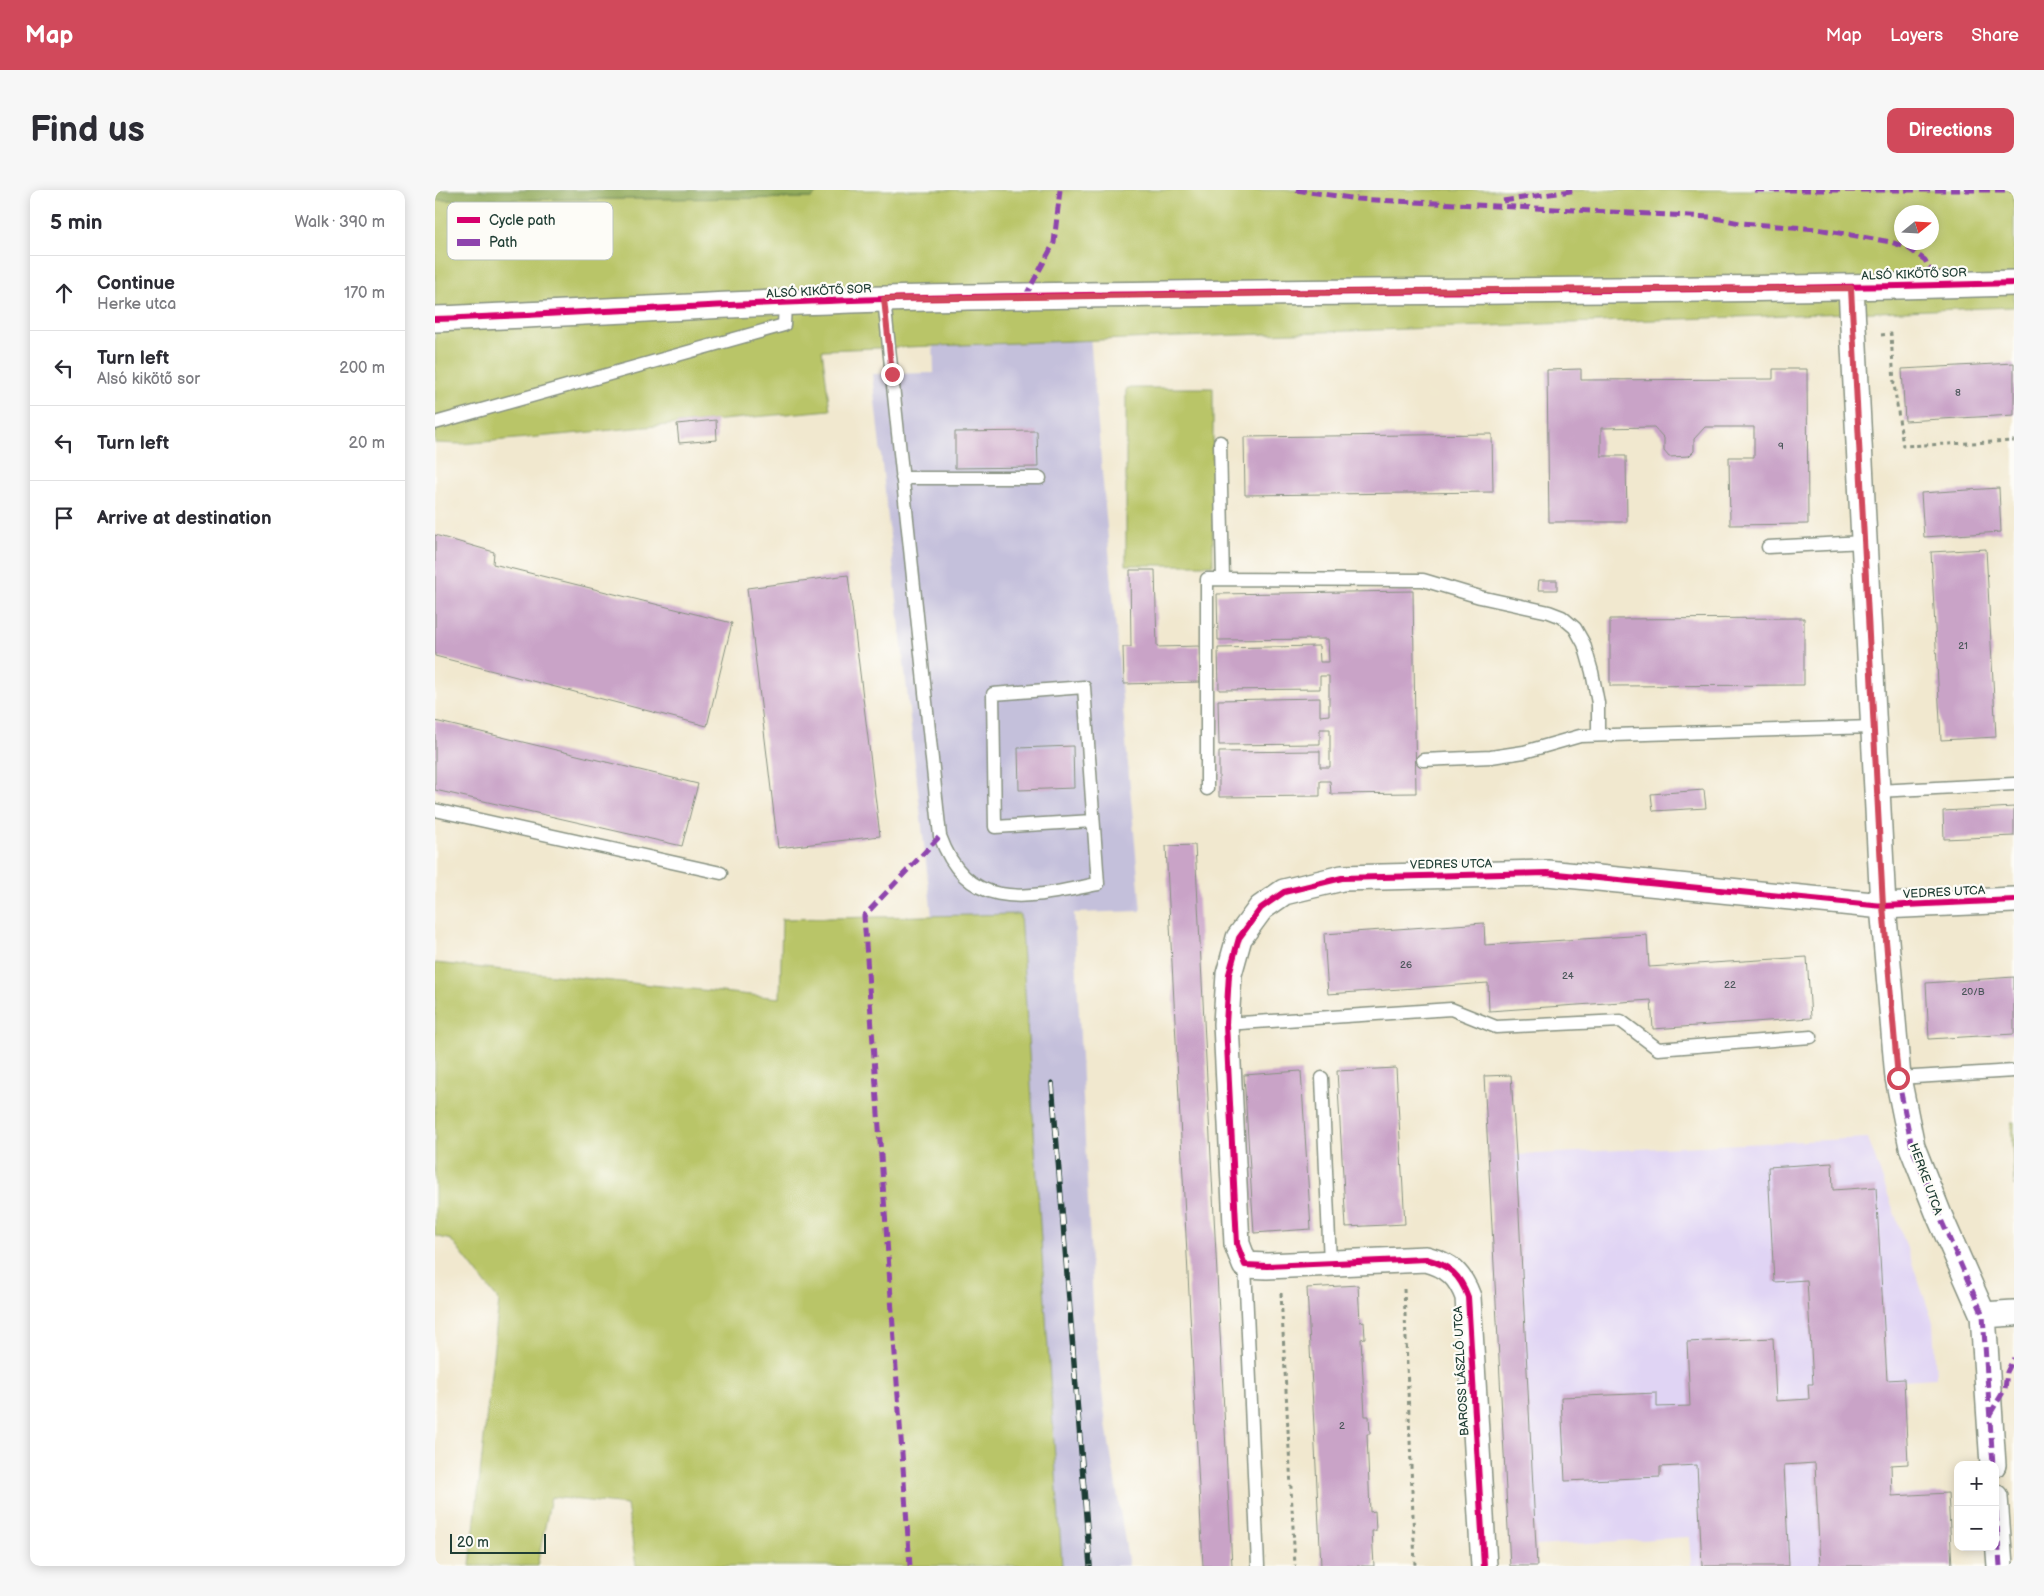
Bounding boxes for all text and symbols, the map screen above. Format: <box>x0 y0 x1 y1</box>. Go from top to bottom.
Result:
text: Map <box>25 21 73 50</box>
text: Map <box>1826 25 1862 46</box>
text: Layers <box>1890 25 1943 46</box>
text: Share <box>1971 25 2019 46</box>
button: Directions <box>1887 108 2014 153</box>
text: Find us <box>30 109 145 152</box>
legend <box>447 202 613 260</box>
north arrow <box>1894 205 1939 250</box>
text: 5 min <box>50 210 103 235</box>
text: Cycle path <box>489 212 556 229</box>
text: Walk · 390 m <box>294 213 385 232</box>
text: Path <box>489 234 517 251</box>
street label: ALSÓ KIKÖTŐ SOR <box>1861 263 1967 284</box>
text: Continue <box>97 272 175 295</box>
icon: ahead <box>50 279 78 307</box>
street label: ALSÓ KIKÖTŐ SOR <box>766 279 873 302</box>
text: 170 m <box>344 284 385 303</box>
text: Herke utca <box>97 295 176 314</box>
text: Turn left <box>97 347 169 370</box>
icon: left <box>50 354 78 382</box>
text: 200 m <box>339 359 385 378</box>
route end <box>881 363 904 386</box>
text: Alsó kikötő sor <box>97 370 200 389</box>
house number: 8 <box>1955 387 1961 399</box>
icon: left <box>50 429 78 457</box>
text: Turn left <box>97 432 169 455</box>
text: 20 m <box>349 434 385 453</box>
house number: 9 <box>1778 440 1784 452</box>
icon: arrive <box>50 504 78 532</box>
text: Arrive at destination <box>97 507 272 530</box>
house number: 21 <box>1958 640 1968 652</box>
street label: VEDRES UTCA <box>1410 856 1493 873</box>
street label: VEDRES UTCA <box>1903 883 1986 902</box>
house number: 26 <box>1400 959 1412 971</box>
house number: 24 <box>1562 970 1574 982</box>
house number: 22 <box>1724 979 1736 991</box>
house number: 20/B <box>1961 986 1985 998</box>
route start <box>1887 1067 1910 1090</box>
street label: HERKE UTCA <box>1906 1141 1946 1218</box>
street label: BAROSS LÁSZLÓ UTCA <box>1449 1305 1472 1436</box>
house number: 2 <box>1339 1420 1345 1432</box>
map controls <box>1954 1461 1999 1551</box>
button: + <box>1954 1461 1999 1506</box>
button: − <box>1954 1506 1999 1551</box>
scale bar <box>450 1531 546 1554</box>
text: 20 m <box>457 1534 489 1551</box>

